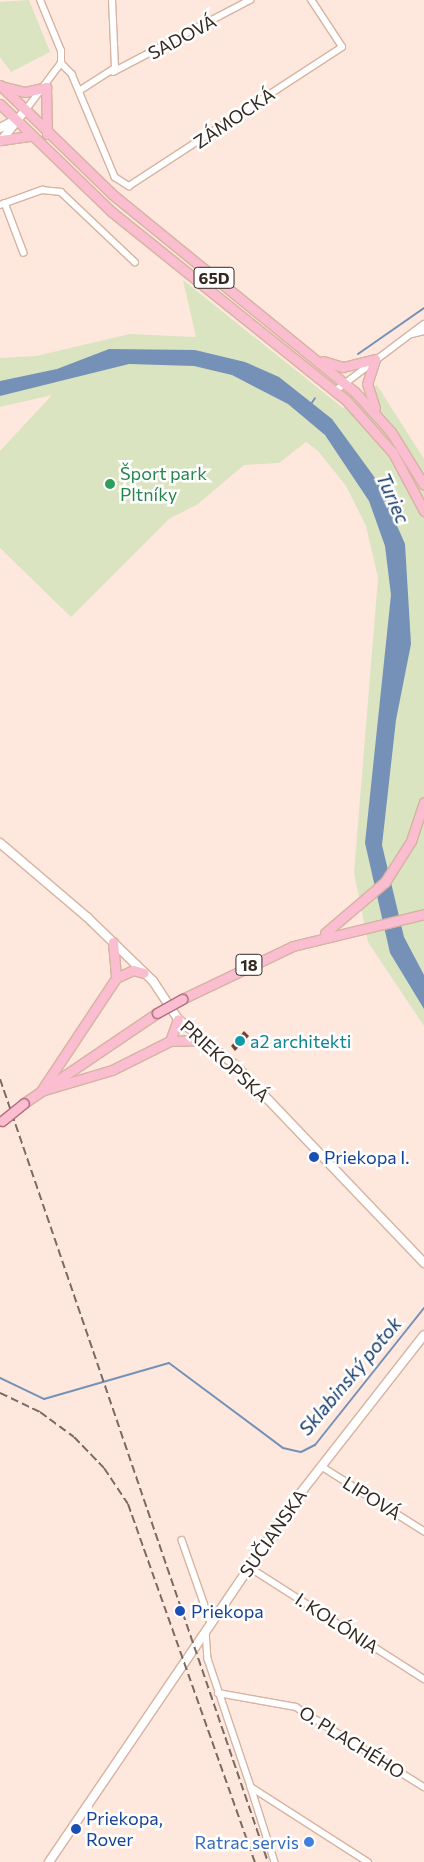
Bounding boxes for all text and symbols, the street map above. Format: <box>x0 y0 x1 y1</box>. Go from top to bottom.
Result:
street label: SADOVÁ <box>144 10 220 64</box>
street label: ZÁMOCKÁ <box>189 83 279 153</box>
road number: 65D <box>193 264 235 292</box>
place label: Šport park Pltníky <box>120 463 207 506</box>
water label: Turiec <box>372 469 414 527</box>
marker: Šport park Pltníky <box>104 478 116 490</box>
road number: 18 <box>235 952 263 978</box>
street label: PRIEKOPSKÁ <box>176 1016 274 1106</box>
place label: a2 architekti <box>250 1030 351 1052</box>
marker: a2 architekti <box>234 1035 246 1047</box>
place label: Priekopa I. <box>324 1146 409 1168</box>
marker: Priekopa I. <box>308 1151 320 1163</box>
water label: Sklabinský potok <box>294 1312 406 1440</box>
street label: LIPOVÁ <box>339 1472 405 1524</box>
street label: SUČIANSKA <box>235 1485 311 1581</box>
street label: I. KOLÓNIA <box>291 1588 383 1658</box>
place label: Priekopa <box>191 1600 264 1622</box>
marker: Priekopa <box>173 1604 187 1618</box>
street label: O. PLACHÉHO <box>295 1701 409 1783</box>
place label: Priekopa, Rover <box>86 1808 163 1850</box>
marker: Priekopa, Rover <box>70 1823 82 1835</box>
place label: Ratrac servis <box>194 1831 299 1853</box>
marker: Ratrac servis <box>303 1836 315 1848</box>

